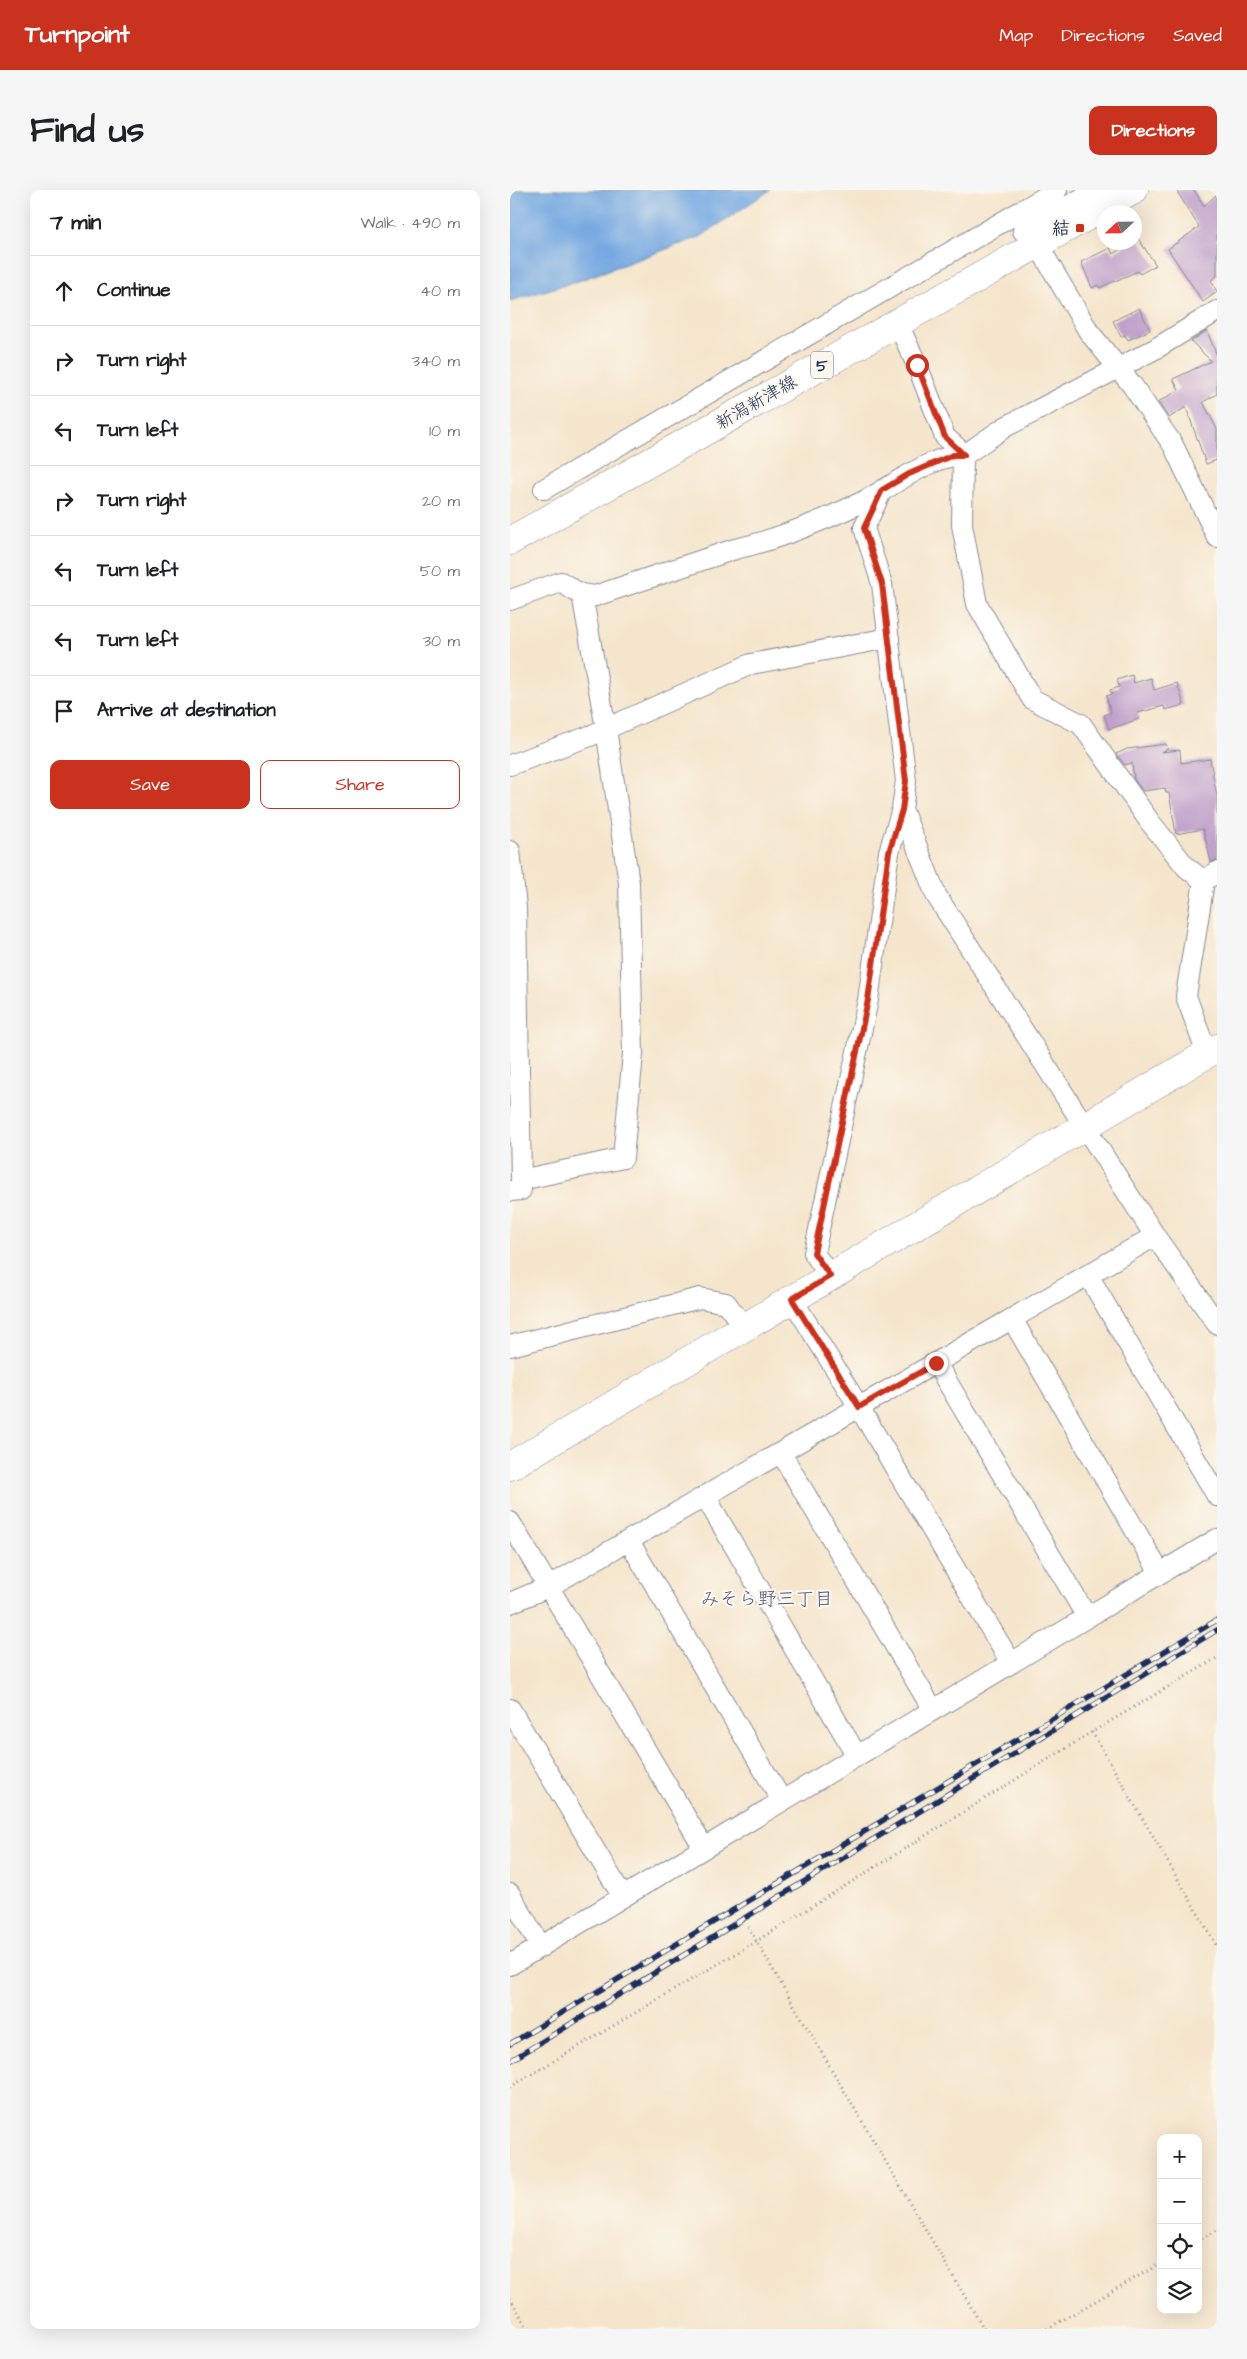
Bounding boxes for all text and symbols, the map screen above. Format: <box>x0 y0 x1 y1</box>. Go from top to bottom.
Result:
text: Turnpoint <box>25 18 130 52</box>
text: Map <box>999 23 1033 48</box>
text: Directions <box>1061 23 1145 48</box>
text: Saved <box>1173 23 1222 48</box>
text: Find us <box>30 106 144 155</box>
button: Directions <box>1089 106 1217 155</box>
north arrow <box>1097 205 1142 250</box>
text: 7 min <box>50 208 101 237</box>
text: Walk · 490 m <box>360 212 460 234</box>
place label: 結 <box>1052 216 1070 241</box>
marker: 結 <box>1074 222 1086 234</box>
icon: ahead <box>50 277 78 305</box>
text: Continue <box>97 277 171 304</box>
text: 40 m <box>420 280 460 302</box>
icon: right <box>50 347 78 375</box>
text: Turn right <box>97 347 186 374</box>
text: 340 m <box>412 350 460 372</box>
road number: 5 <box>811 352 833 378</box>
route start <box>906 354 929 377</box>
street label: 新潟新津線 <box>711 369 801 436</box>
icon: left <box>50 417 78 445</box>
text: Turn left <box>97 417 178 444</box>
text: 10 m <box>429 420 460 442</box>
icon: right <box>50 487 78 515</box>
text: Turn right <box>97 487 186 514</box>
text: 20 m <box>422 490 460 512</box>
icon: left <box>50 557 78 585</box>
text: Turn left <box>97 557 178 584</box>
text: 50 m <box>420 560 460 582</box>
icon: left <box>50 627 78 655</box>
text: Turn left <box>97 627 178 654</box>
text: 30 m <box>423 630 460 652</box>
icon: arrive <box>50 697 78 725</box>
text: Arrive at destination <box>97 697 276 724</box>
button: Save <box>50 760 250 809</box>
button: Share <box>260 760 460 809</box>
route end <box>925 1352 948 1375</box>
district label: みそら野三丁目 <box>700 1586 834 1613</box>
map controls <box>1157 2134 1202 2314</box>
button: + <box>1157 2134 1202 2179</box>
button: − <box>1157 2179 1202 2224</box>
button: locate <box>1157 2224 1202 2269</box>
button: layers <box>1157 2269 1202 2314</box>

